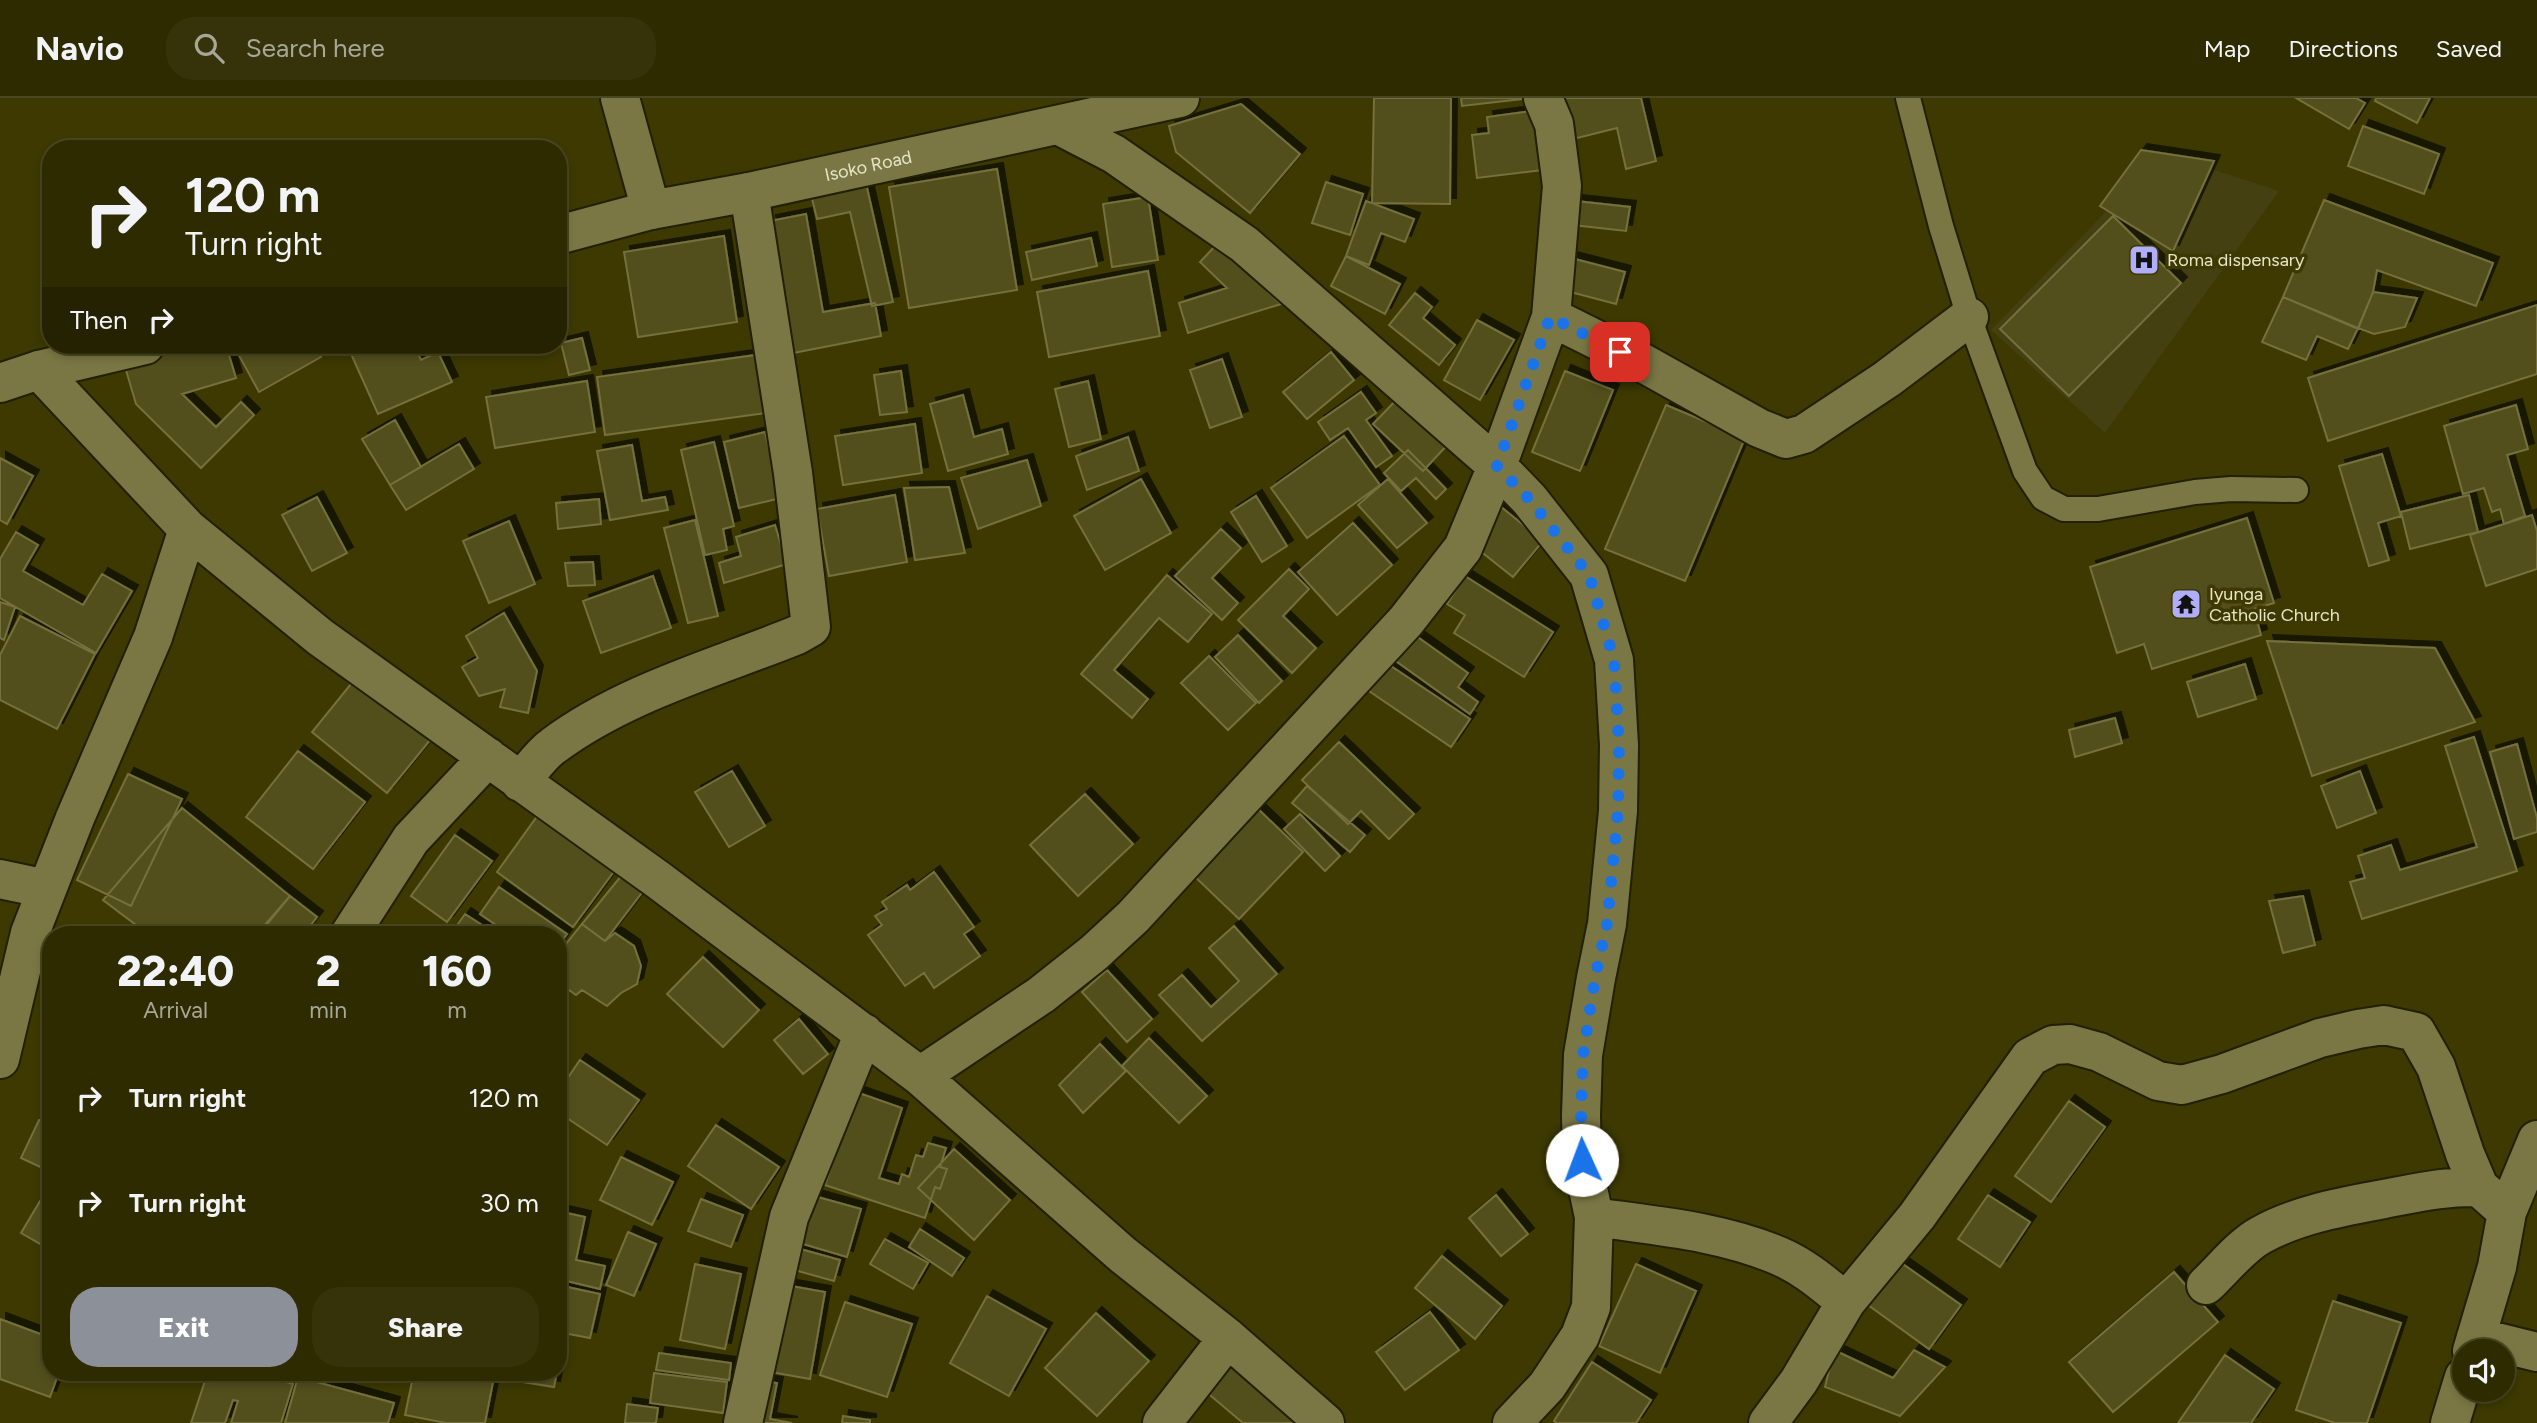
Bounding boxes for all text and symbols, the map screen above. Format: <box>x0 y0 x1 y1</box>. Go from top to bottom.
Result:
search box <box>166 17 656 80</box>
text: Navio <box>35 29 124 68</box>
icon: search <box>190 29 228 67</box>
text: Search here <box>246 32 385 64</box>
text: Map <box>2204 34 2250 63</box>
text: Directions <box>2288 34 2398 63</box>
text: Saved <box>2436 34 2502 63</box>
street label: Isoko Road <box>823 146 914 186</box>
text: 120 m <box>185 165 320 224</box>
icon: right <box>70 168 161 259</box>
text: Turn right <box>185 225 323 263</box>
hospital icon: Roma dispensary <box>2127 243 2161 277</box>
place label: Roma dispensary <box>2167 249 2305 271</box>
icon: right <box>142 301 180 339</box>
text: Then <box>70 304 128 336</box>
pin <box>1590 322 1650 382</box>
icon: arrive <box>1601 333 1639 371</box>
place label: Iyunga Catholic Church <box>2209 583 2340 626</box>
temple icon: Iyunga Catholic Church <box>2169 587 2203 621</box>
text: 22:40 <box>117 946 234 997</box>
text: 2 <box>316 946 341 997</box>
text: 160 <box>422 946 492 997</box>
text: Arrival <box>143 996 208 1024</box>
text: min <box>309 996 347 1024</box>
text: m <box>447 996 467 1024</box>
icon: right <box>70 1079 108 1117</box>
text: Turn right <box>129 1082 246 1114</box>
text: 120 m <box>469 1082 539 1114</box>
position arrow <box>1545 1123 1619 1197</box>
icon: right <box>70 1184 108 1222</box>
text: Turn right <box>129 1187 246 1219</box>
text: 30 m <box>480 1187 539 1219</box>
button: Exit <box>70 1287 298 1367</box>
button: Share <box>312 1287 539 1367</box>
map controls <box>2452 1339 2515 1402</box>
button: sound <box>2452 1339 2515 1402</box>

